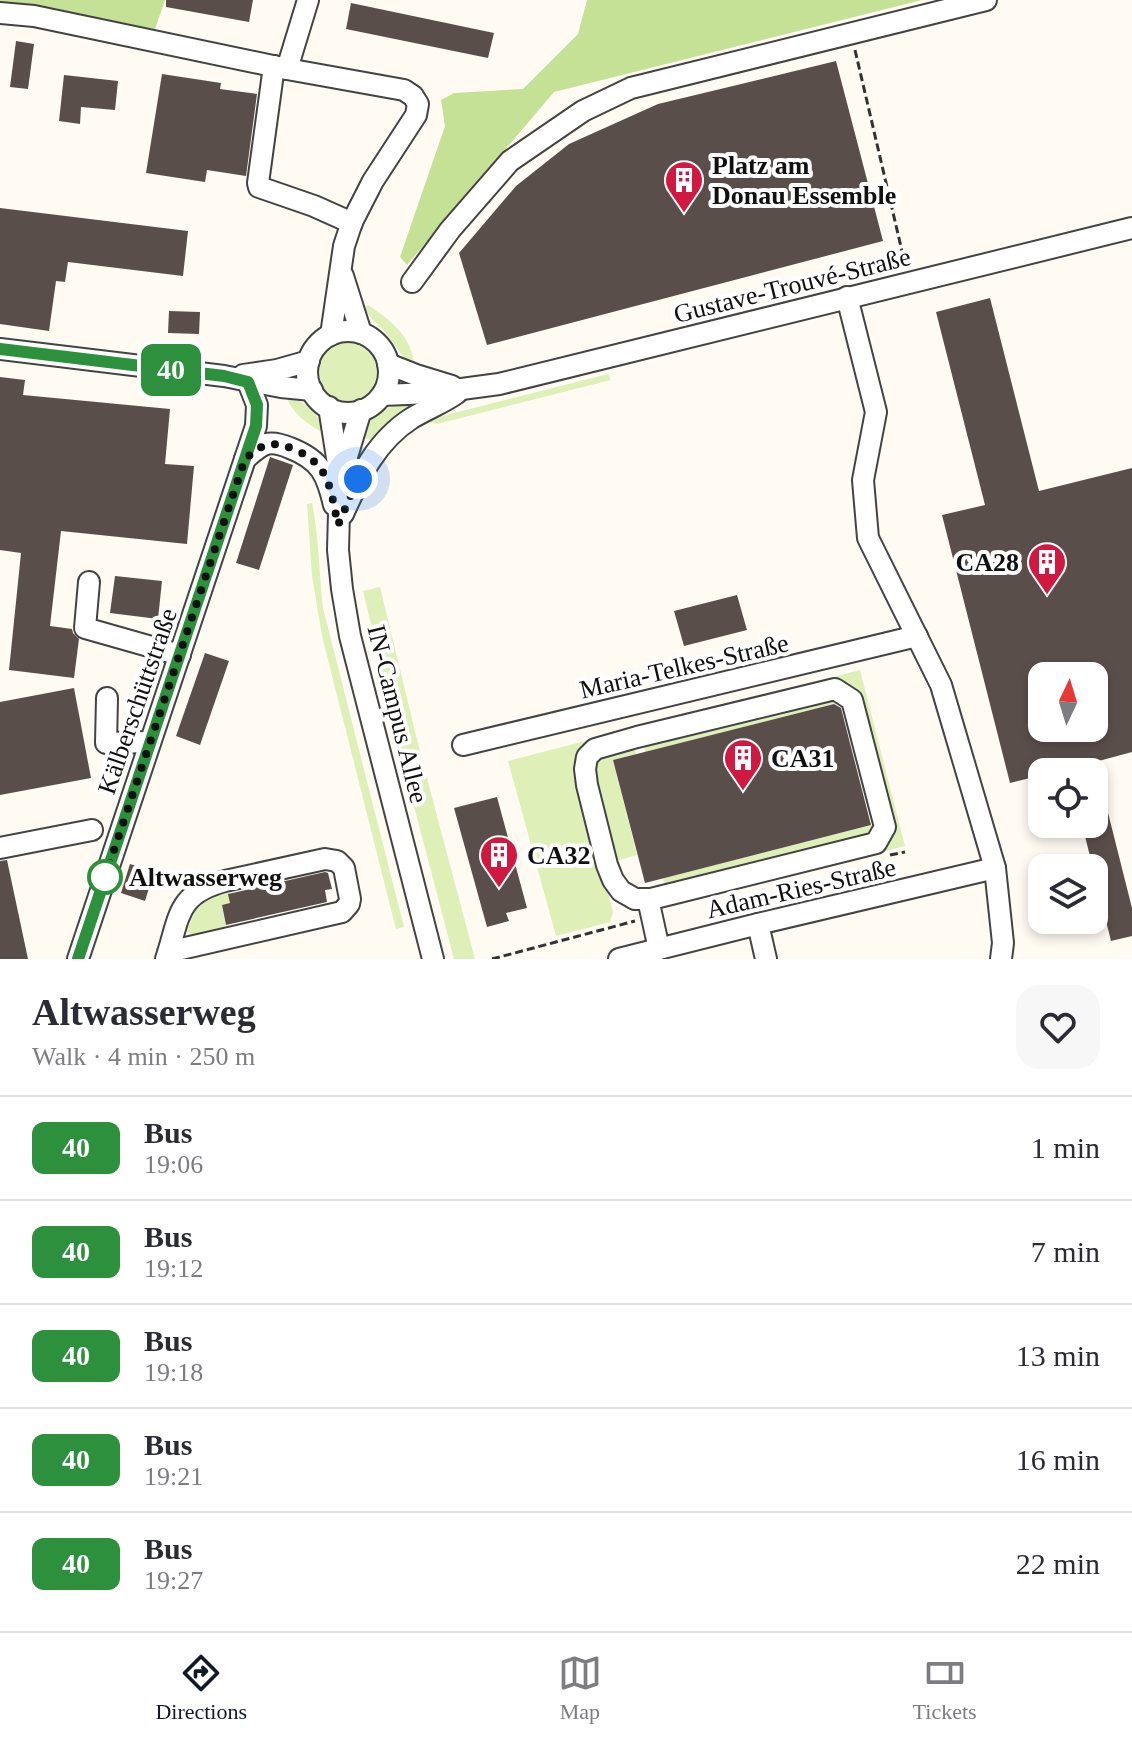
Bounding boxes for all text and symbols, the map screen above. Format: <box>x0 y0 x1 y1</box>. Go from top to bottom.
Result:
place label: Platz am Donau Essemble <box>712 151 896 210</box>
building icon: Platz am Donau Essemble <box>663 159 705 214</box>
street label: Gustave-Trouvé-Straße <box>671 242 914 329</box>
line badge: 40 <box>135 344 207 396</box>
text: 40 <box>157 354 185 385</box>
your location <box>338 459 378 499</box>
building icon: CA28 <box>1026 541 1068 596</box>
place label: CA28 <box>955 548 1019 577</box>
street label: Kälberschüttstraße <box>92 604 183 798</box>
street label: IN-Campus Allee <box>361 622 434 806</box>
street label: Maria-Telkes-Straße <box>577 628 791 705</box>
north arrow <box>1028 662 1108 742</box>
map controls <box>1028 662 1108 934</box>
building icon: CA31 <box>722 737 764 792</box>
place label: CA31 <box>771 744 835 773</box>
button: locate <box>1028 758 1108 838</box>
building icon: CA32 <box>478 834 520 889</box>
place label: CA32 <box>527 841 591 870</box>
street label: Adam-Ries-Straße <box>704 853 899 924</box>
button: layers <box>1028 854 1108 934</box>
marker: Altwasserweg <box>88 860 122 894</box>
place label: Altwasserweg <box>129 863 282 892</box>
button: heart <box>1016 985 1100 1069</box>
text: Altwasserweg <box>32 991 256 1033</box>
text: Walk · 4 min · 250 m <box>32 1042 255 1071</box>
text: Bus <box>144 1116 192 1149</box>
text: 1 min <box>1031 1131 1100 1164</box>
text: 40 <box>62 1132 90 1163</box>
text: 19:06 <box>144 1150 203 1179</box>
text: Bus <box>144 1220 192 1253</box>
text: 7 min <box>1031 1235 1100 1268</box>
text: 40 <box>62 1236 90 1267</box>
text: 19:12 <box>144 1254 203 1283</box>
text: Bus <box>144 1324 192 1357</box>
text: 13 min <box>1016 1339 1100 1372</box>
text: 40 <box>62 1340 90 1371</box>
text: 19:18 <box>144 1358 203 1387</box>
text: Bus <box>144 1428 192 1461</box>
text: 16 min <box>1016 1443 1100 1476</box>
text: 40 <box>62 1444 90 1475</box>
text: 19:21 <box>144 1462 203 1491</box>
text: Bus <box>144 1532 192 1565</box>
text: 22 min <box>1016 1547 1100 1580</box>
text: 40 <box>62 1548 90 1579</box>
text: 19:27 <box>144 1566 203 1595</box>
tab: Directions <box>155 1651 247 1725</box>
tab: Map <box>558 1651 602 1725</box>
tab: Tickets <box>913 1651 977 1725</box>

